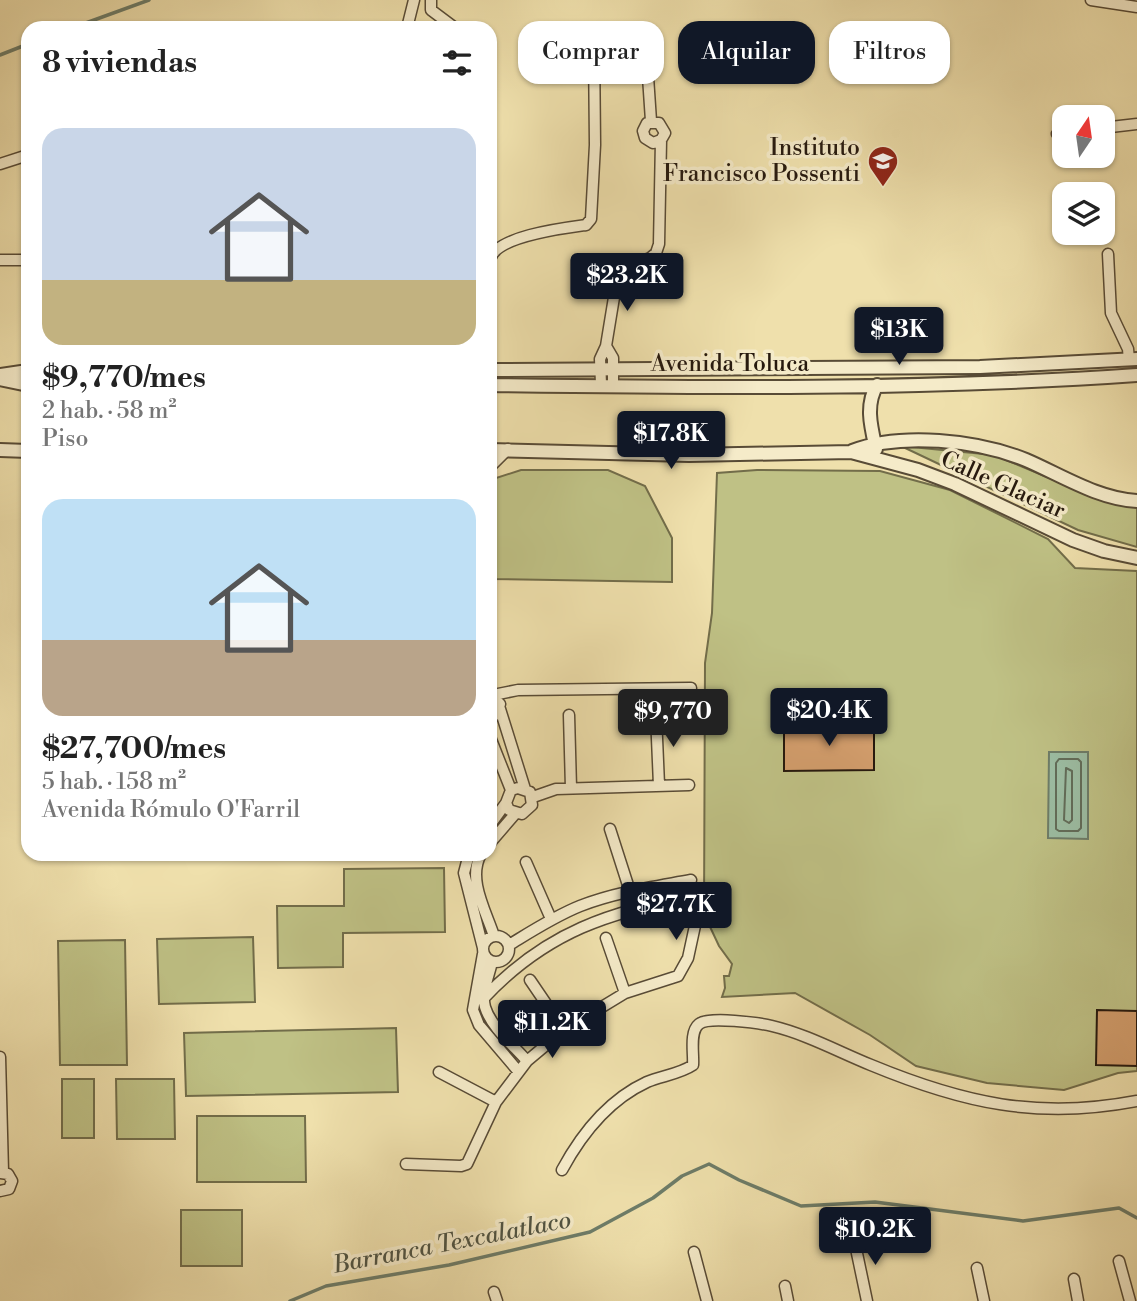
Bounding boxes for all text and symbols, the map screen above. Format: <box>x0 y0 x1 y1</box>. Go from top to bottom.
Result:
chip: Comprar <box>518 21 664 84</box>
chip: Alquilar <box>678 21 815 84</box>
chip: Filtros <box>829 21 950 84</box>
text: 8 viviendas <box>42 44 197 82</box>
icon: filters <box>438 44 476 82</box>
north arrow <box>1052 105 1115 168</box>
map controls <box>1052 105 1115 245</box>
place label: Instituto Francisco Possenti <box>663 134 860 188</box>
school or university icon: Instituto Francisco Possenti <box>866 144 900 188</box>
icon: home <box>196 174 322 300</box>
button: layers <box>1052 182 1115 245</box>
pin: $23.2K <box>570 254 684 313</box>
text: $23.2K <box>586 262 668 290</box>
pin: $13K <box>858 308 940 367</box>
text: $13K <box>870 316 928 344</box>
street label: Avenida Toluca <box>650 350 810 378</box>
text: $9,770/mes <box>42 359 206 397</box>
text: 2 hab. · 58 m² <box>42 397 177 425</box>
pin: $17.8K <box>614 412 728 471</box>
text: $17.8K <box>633 420 709 448</box>
text: Piso <box>42 425 88 453</box>
street label: Calle Glaciar <box>936 445 1070 525</box>
icon: home <box>196 545 322 671</box>
pin: $20.4K <box>772 688 886 748</box>
pin: $9,770 <box>616 690 730 749</box>
text: $20.4K <box>786 697 872 725</box>
text: $9,770 <box>634 698 712 726</box>
text: $27,700/mes <box>42 730 226 768</box>
text: 5 hab. · 158 m² <box>42 768 186 796</box>
text: Avenida Rómulo O'Farril <box>42 796 300 824</box>
pin: $27.7K <box>619 883 733 942</box>
text: $27.7K <box>637 891 715 919</box>
pin: $11.2K <box>495 1000 609 1060</box>
text: $11.2K <box>514 1009 590 1037</box>
water label: Barranca Texcalatlaco <box>329 1205 574 1281</box>
pin: $10.2K <box>818 1208 932 1267</box>
text: $10.2K <box>835 1216 915 1244</box>

